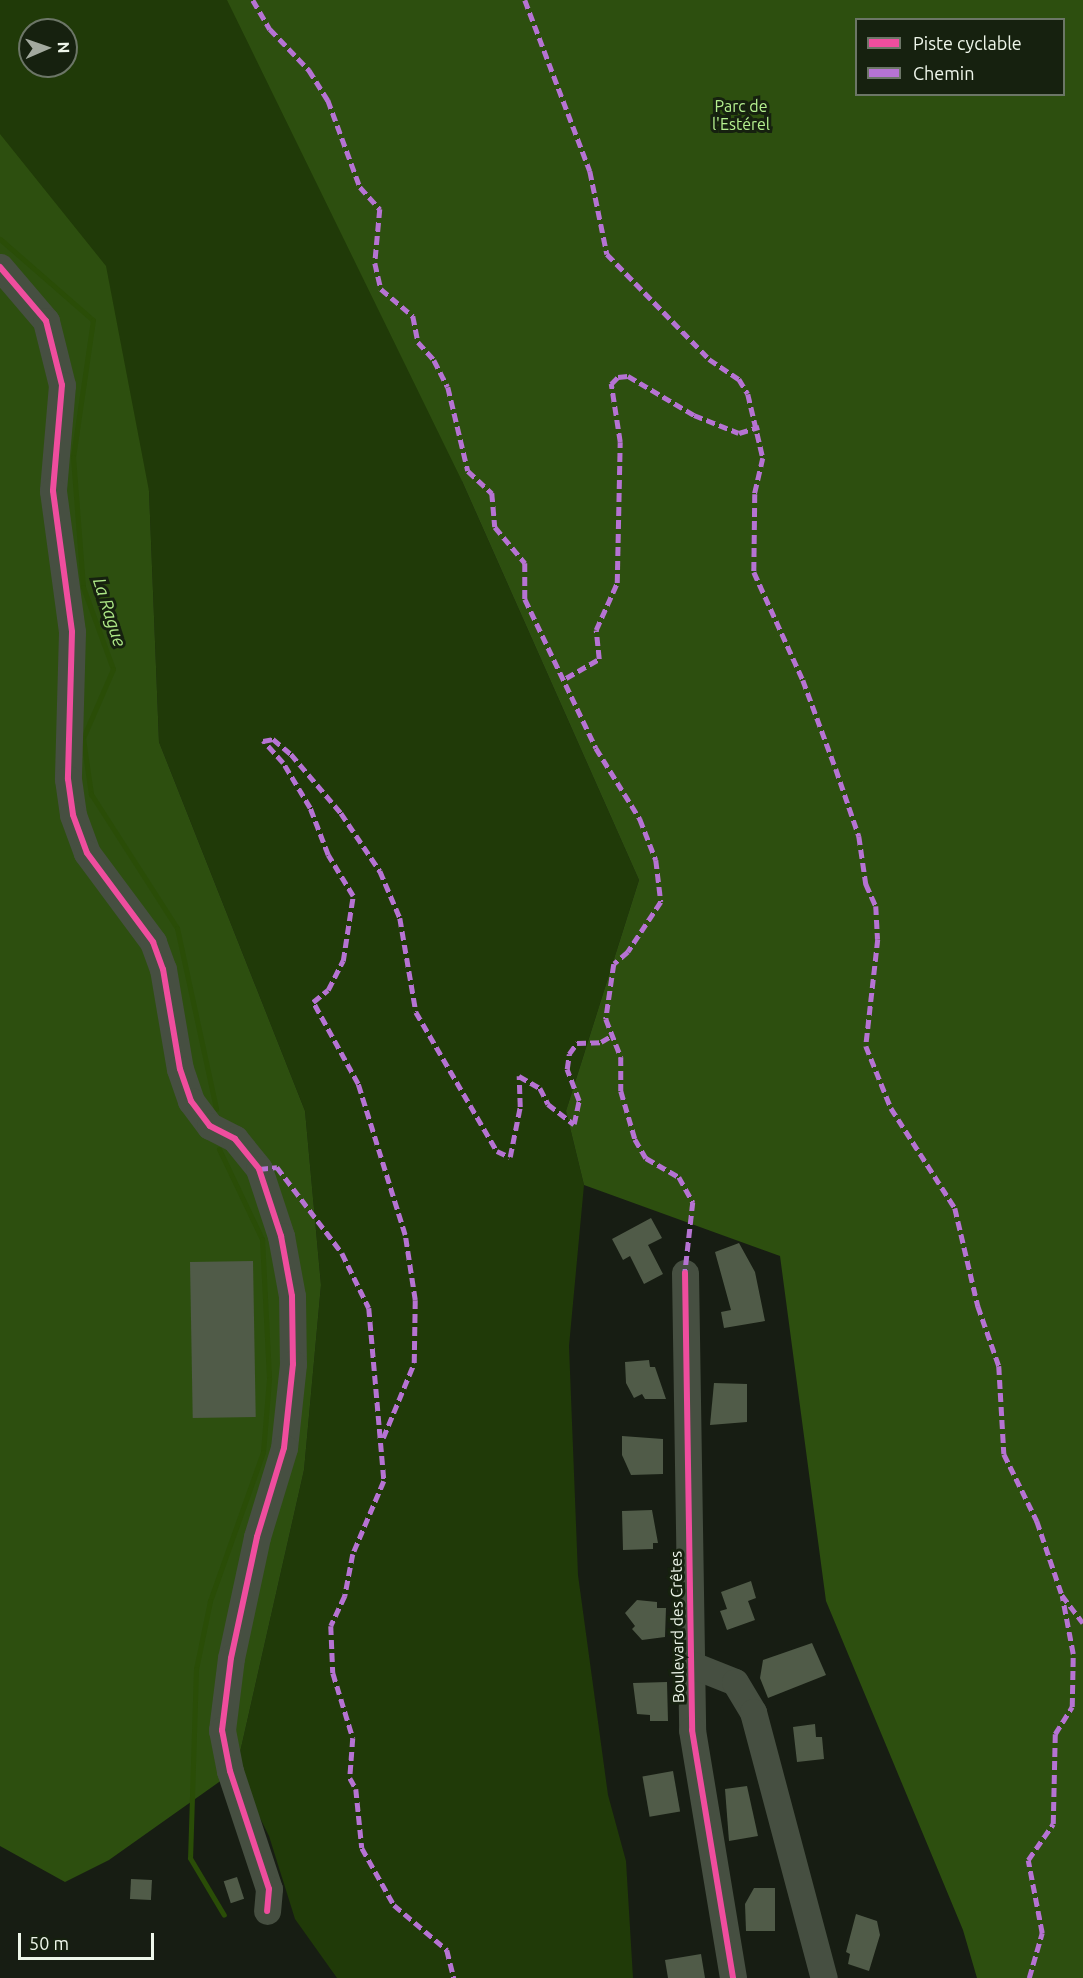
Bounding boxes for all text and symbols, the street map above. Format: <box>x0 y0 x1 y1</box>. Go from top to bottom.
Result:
north arrow <box>18 18 78 78</box>
legend <box>855 18 1065 96</box>
text: Piste cyclable <box>913 33 1022 53</box>
text: N <box>55 41 73 54</box>
text: Chemin <box>913 63 974 83</box>
park label: Parc de l'Estérel <box>712 96 770 134</box>
water label: La Rague <box>89 575 131 649</box>
street label: Boulevard des Crêtes <box>666 1551 688 1703</box>
scale bar <box>21 1921 158 1959</box>
text: 50 m <box>29 1933 69 1953</box>

